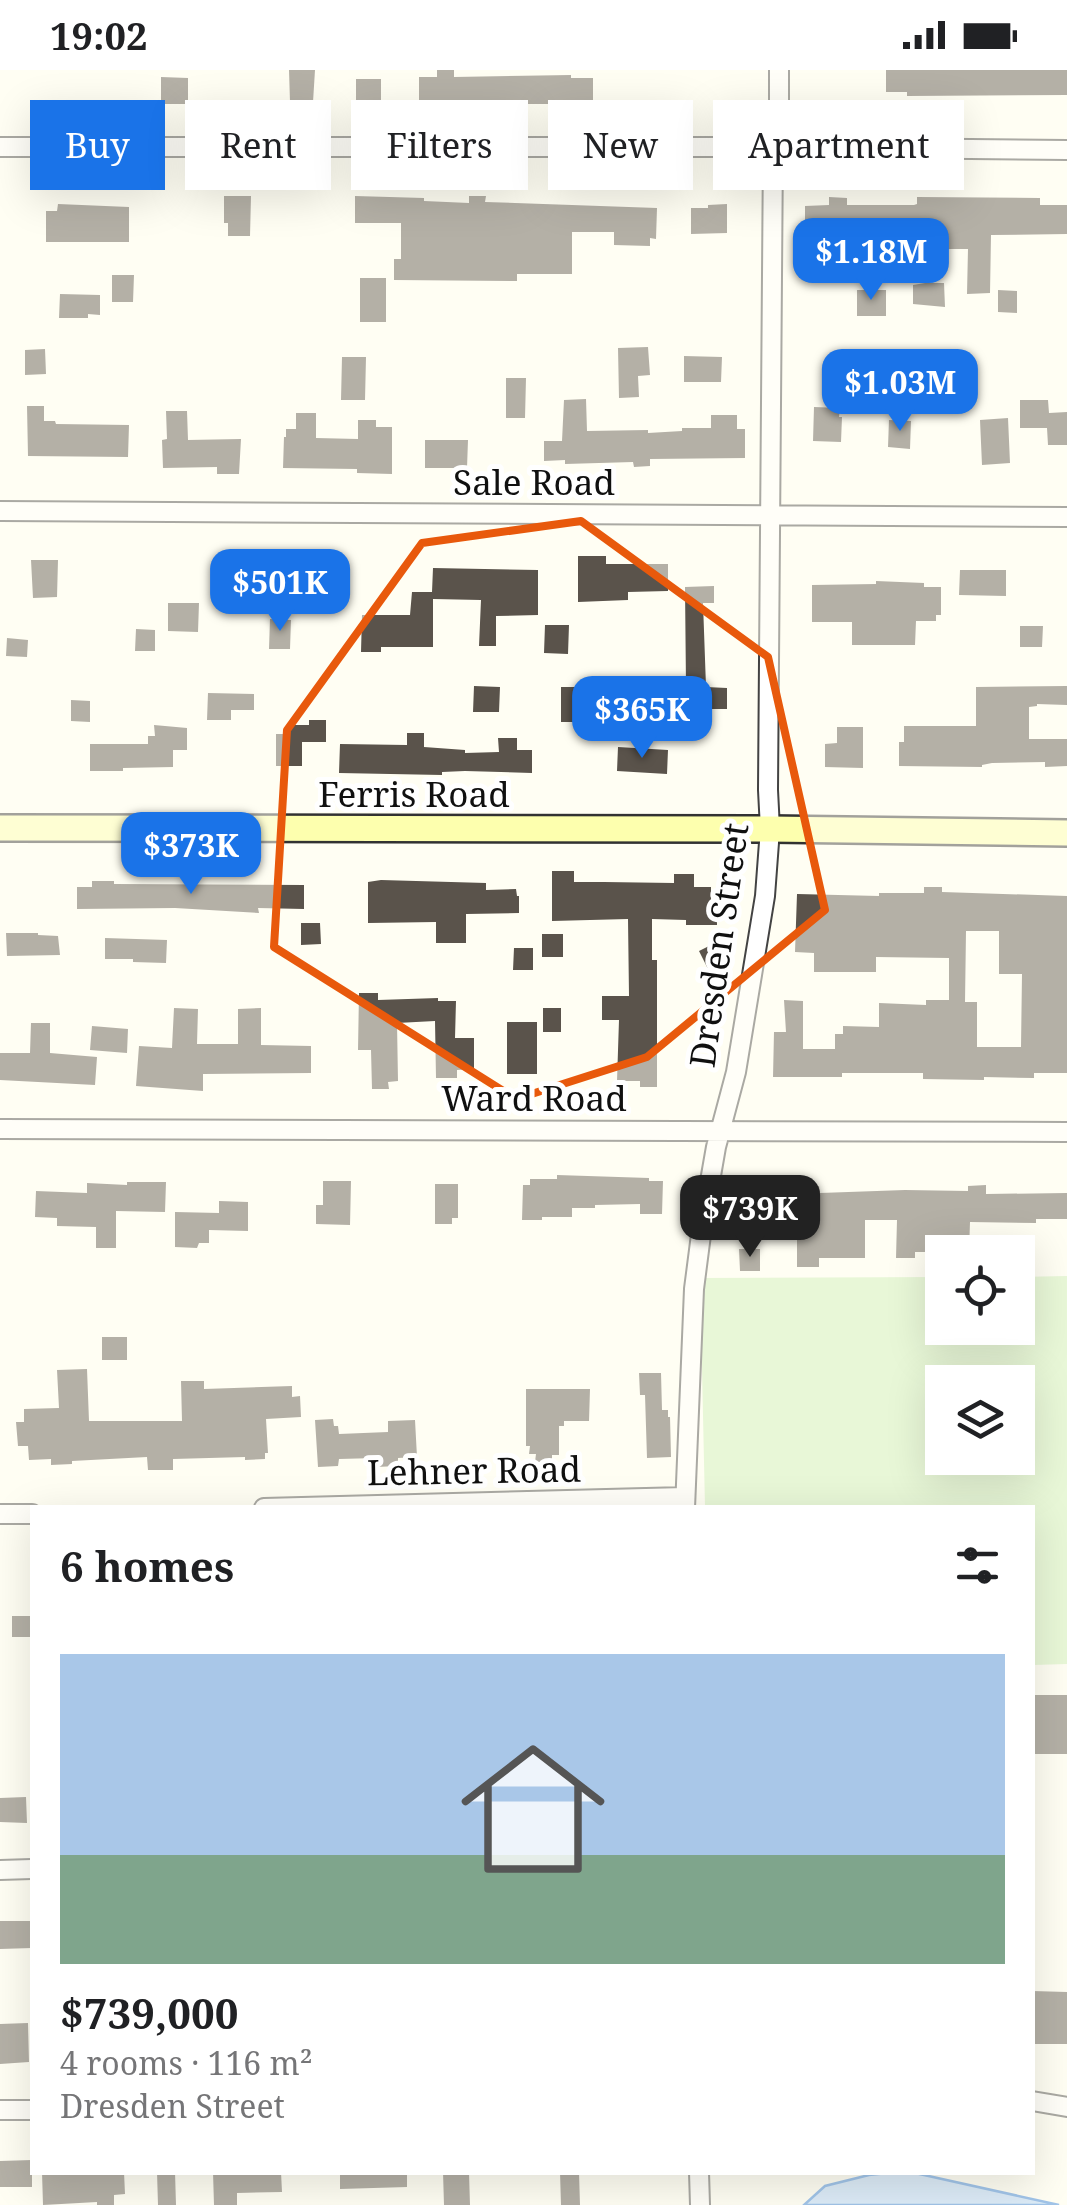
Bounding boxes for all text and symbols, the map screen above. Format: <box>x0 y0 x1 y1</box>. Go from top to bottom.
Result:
text: 19:02 <box>50 9 147 61</box>
chip: Buy <box>30 100 165 190</box>
chip: Rent <box>185 100 331 190</box>
chip: Filters <box>351 100 528 190</box>
chip: New <box>548 100 693 190</box>
chip: Apartment <box>713 100 964 190</box>
pin: $1.18M <box>790 218 952 303</box>
text: $1.18M <box>815 229 927 272</box>
pin: $1.03M <box>819 349 981 434</box>
text: $1.03M <box>844 360 956 403</box>
street label: Sale Road <box>453 458 615 505</box>
pin: $501K <box>210 549 350 634</box>
text: $501K <box>232 560 328 603</box>
pin: $365K <box>572 676 712 761</box>
text: $365K <box>594 687 690 730</box>
street label: Ferris Road <box>318 770 510 817</box>
pin: $373K <box>121 812 261 897</box>
street label: Dresden Street <box>678 820 758 1070</box>
text: $373K <box>143 823 239 866</box>
street label: Ward Road <box>441 1074 627 1121</box>
pin: $739K <box>680 1175 820 1260</box>
text: $739K <box>702 1186 798 1229</box>
map controls <box>925 1235 1035 1475</box>
button: locate <box>925 1235 1035 1345</box>
button: layers <box>925 1365 1035 1475</box>
street label: Lehner Road <box>367 1445 581 1495</box>
text: 6 homes <box>60 1537 234 1594</box>
icon: filters <box>950 1538 1005 1593</box>
icon: home <box>443 1719 623 1899</box>
text: $739,000 <box>60 1984 238 2041</box>
text: 4 rooms · 116 m² <box>60 2041 313 2084</box>
text: Dresden Street <box>60 2084 285 2127</box>

